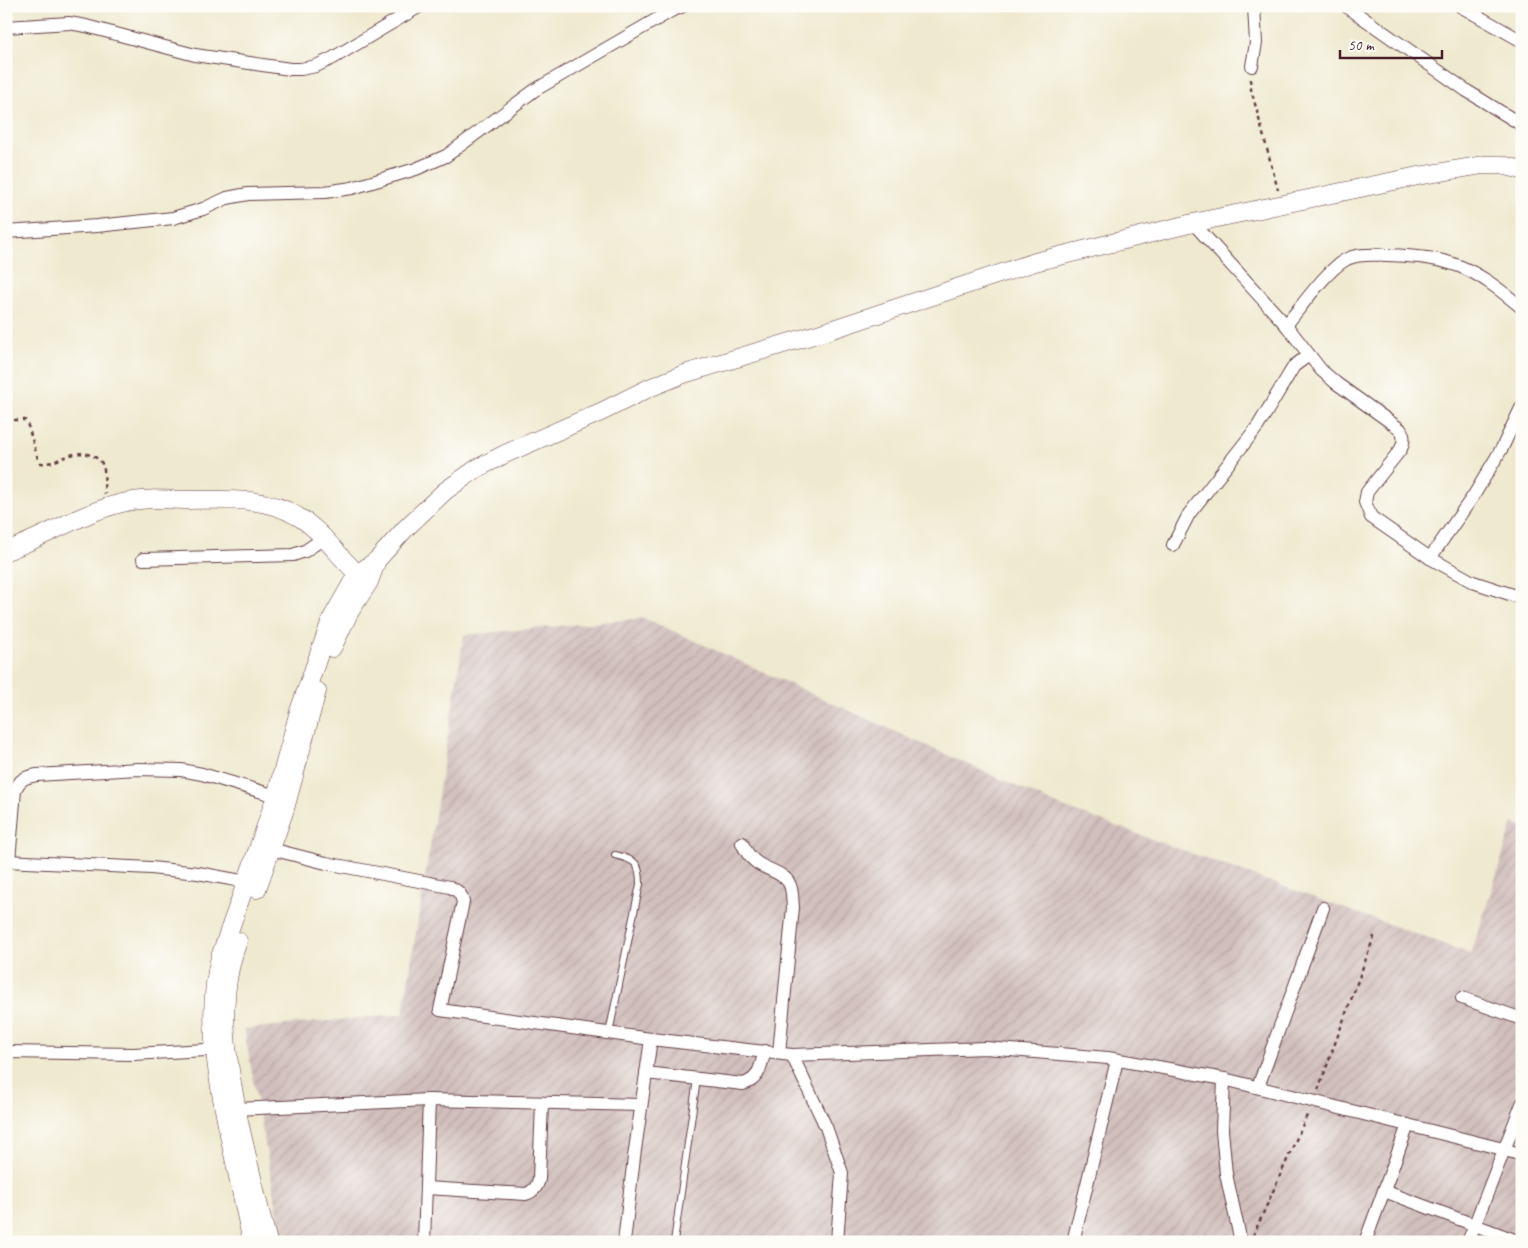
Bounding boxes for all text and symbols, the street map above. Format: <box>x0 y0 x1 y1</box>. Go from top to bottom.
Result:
scale bar <box>1340 28 1443 60</box>
text: 50 m <box>1348 36 1375 55</box>

